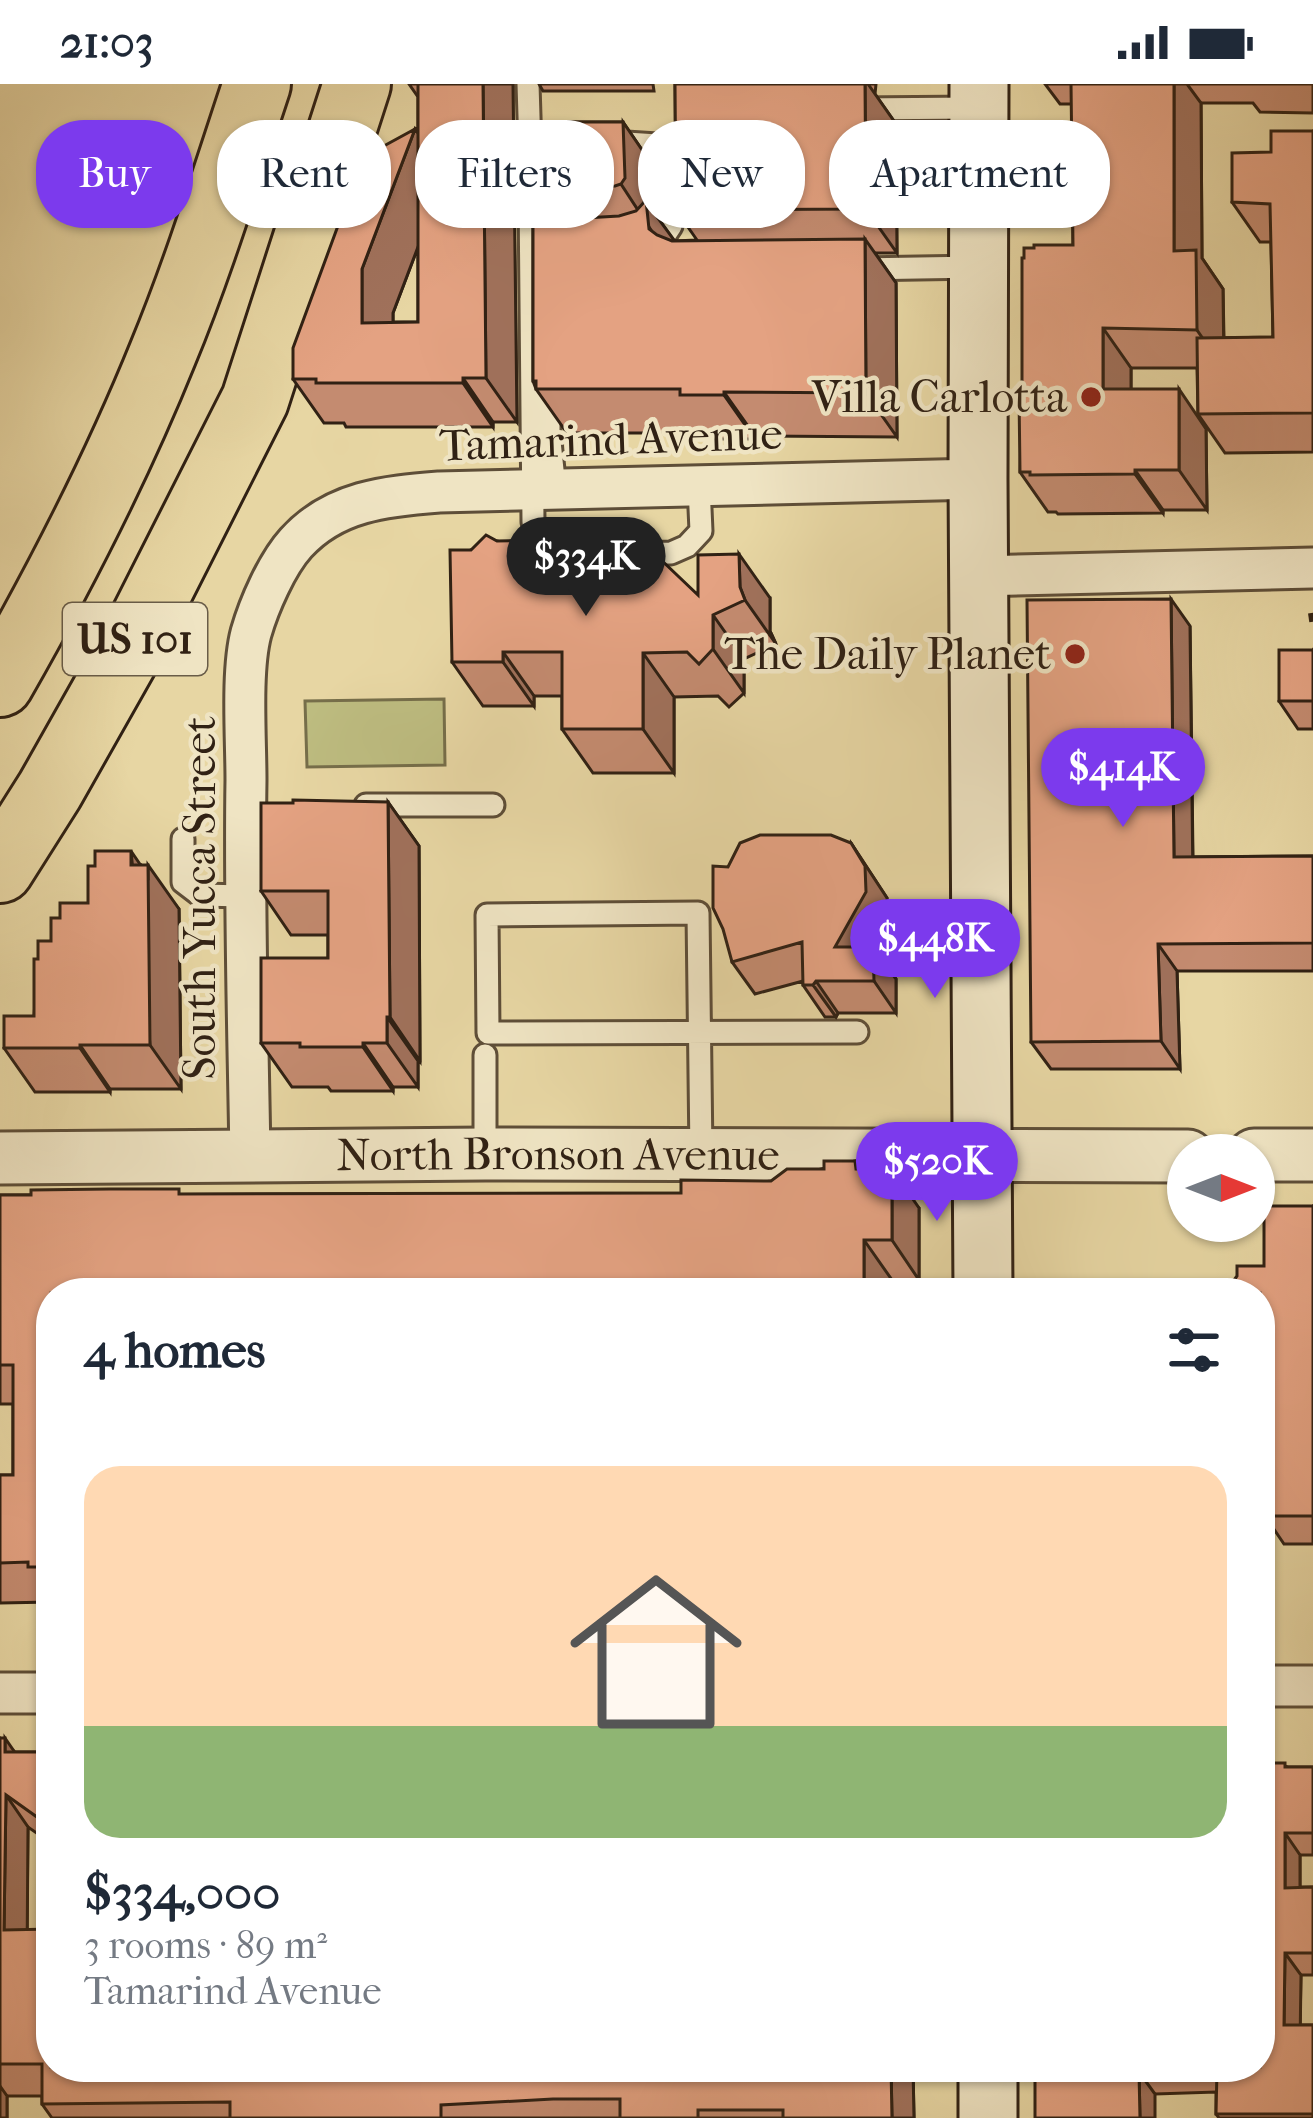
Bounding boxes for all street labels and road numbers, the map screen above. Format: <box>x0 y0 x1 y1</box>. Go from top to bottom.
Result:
street label: Tamarind Avenue <box>439 408 783 472</box>
road number: US 101 <box>63 603 207 675</box>
street label: South Yucca Street <box>174 716 227 1080</box>
street label: North Bronson Avenue <box>336 1127 780 1182</box>

